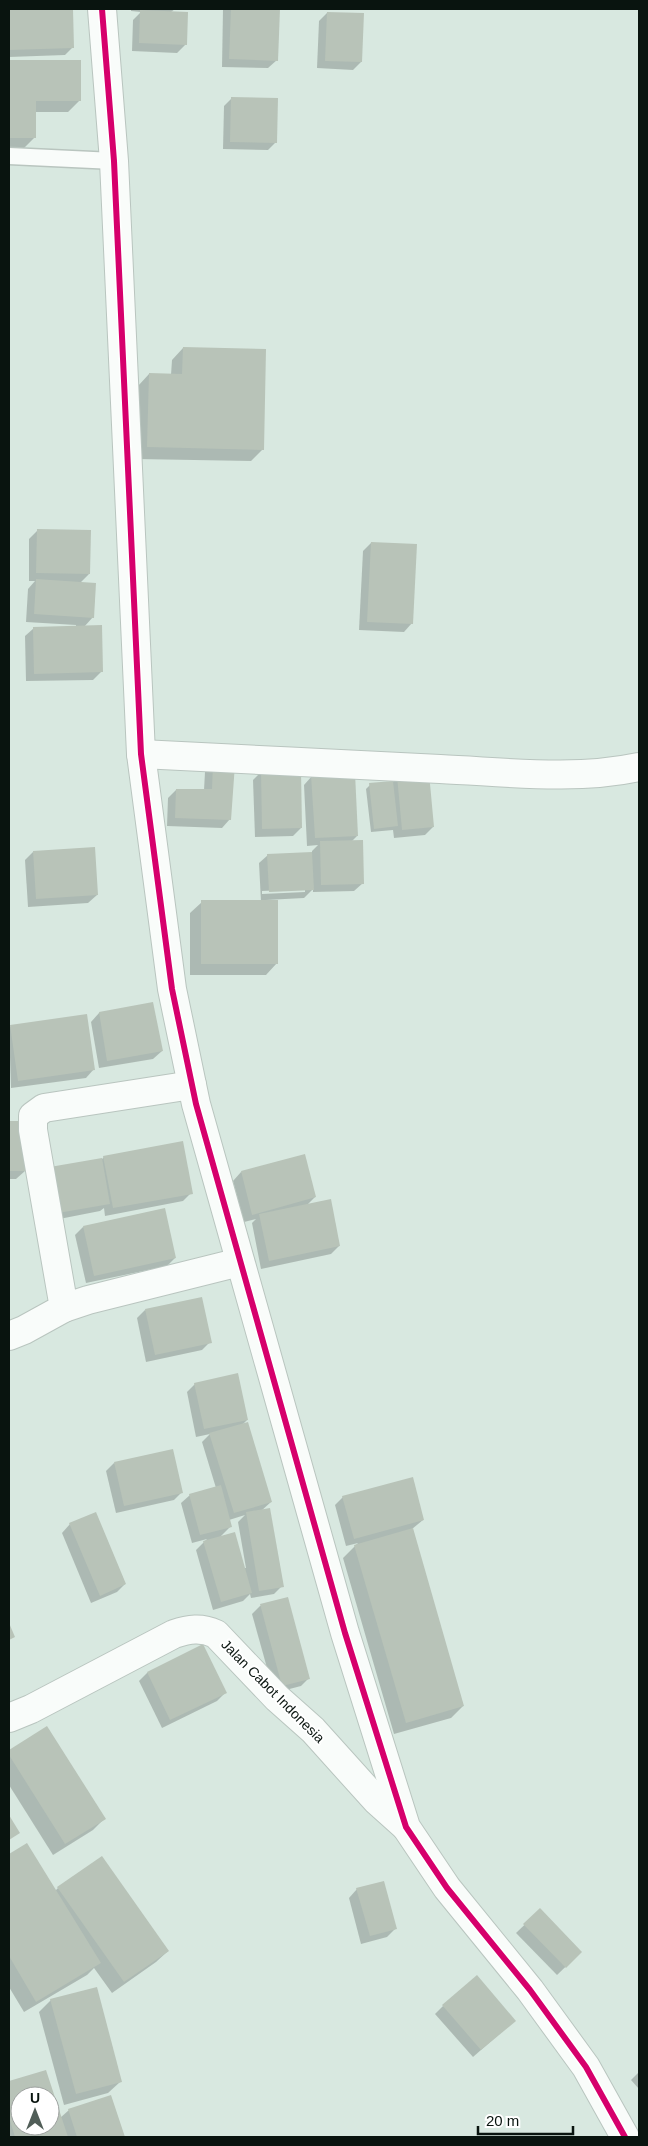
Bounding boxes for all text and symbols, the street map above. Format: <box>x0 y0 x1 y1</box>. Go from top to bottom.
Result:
street label: Jalan Cabot Indonesia <box>218 1636 328 1746</box>
north arrow <box>10 2086 60 2136</box>
text: U <box>30 2090 40 2106</box>
scale bar <box>478 2104 573 2136</box>
text: 20 m <box>486 2112 519 2129</box>

